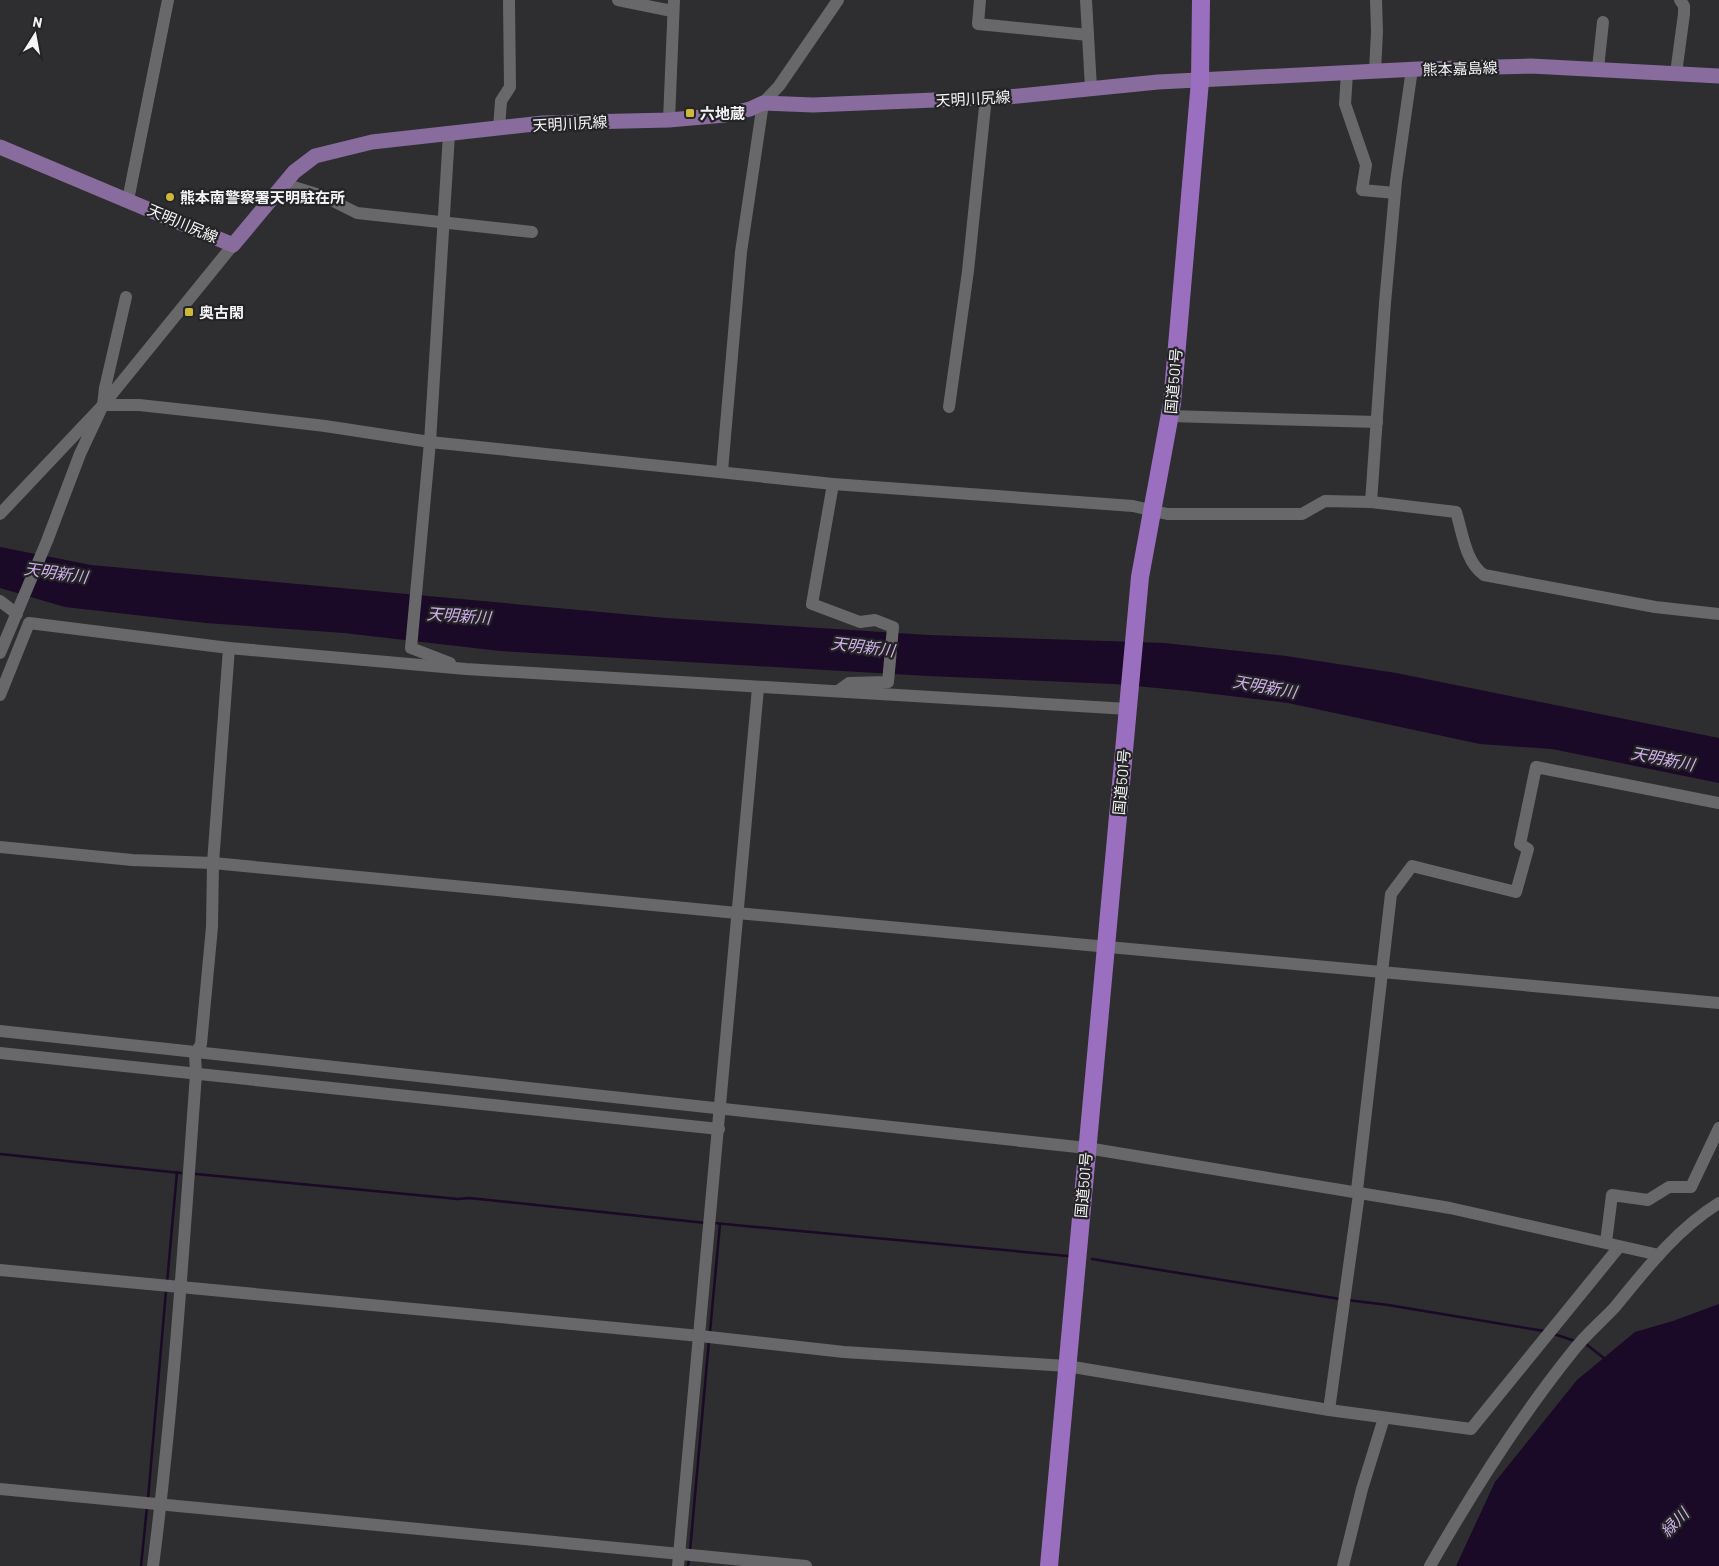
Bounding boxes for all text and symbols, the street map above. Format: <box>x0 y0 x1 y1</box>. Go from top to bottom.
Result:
north arrow <box>10 10 60 60</box>
text: N <box>31 13 44 31</box>
street label: 熊本嘉島線 <box>1422 58 1498 78</box>
street label: 天明川尻線 <box>935 87 1011 109</box>
place label: 六地蔵 <box>700 104 745 122</box>
marker: 六地蔵 <box>684 107 696 119</box>
street label: 天明川尻線 <box>532 112 608 134</box>
place label: 熊本南警察署天明駐在所 <box>180 188 345 206</box>
marker: 熊本南警察署天明駐在所 <box>164 191 176 203</box>
street label: 天明川尻線 <box>145 200 221 246</box>
place label: 奥古閑 <box>199 303 244 321</box>
marker: 奥古閑 <box>183 306 195 318</box>
street label: 国道501号 <box>1161 347 1185 415</box>
water label: 天明新川 <box>23 558 91 586</box>
water label: 天明新川 <box>426 603 494 627</box>
water label: 天明新川 <box>830 633 898 660</box>
water label: 天明新川 <box>1232 671 1300 701</box>
water label: 天明新川 <box>1630 743 1698 774</box>
street label: 国道501号 <box>1109 748 1133 816</box>
street label: 国道501号 <box>1071 1151 1095 1219</box>
water label: 緑川 <box>1656 1502 1693 1540</box>

